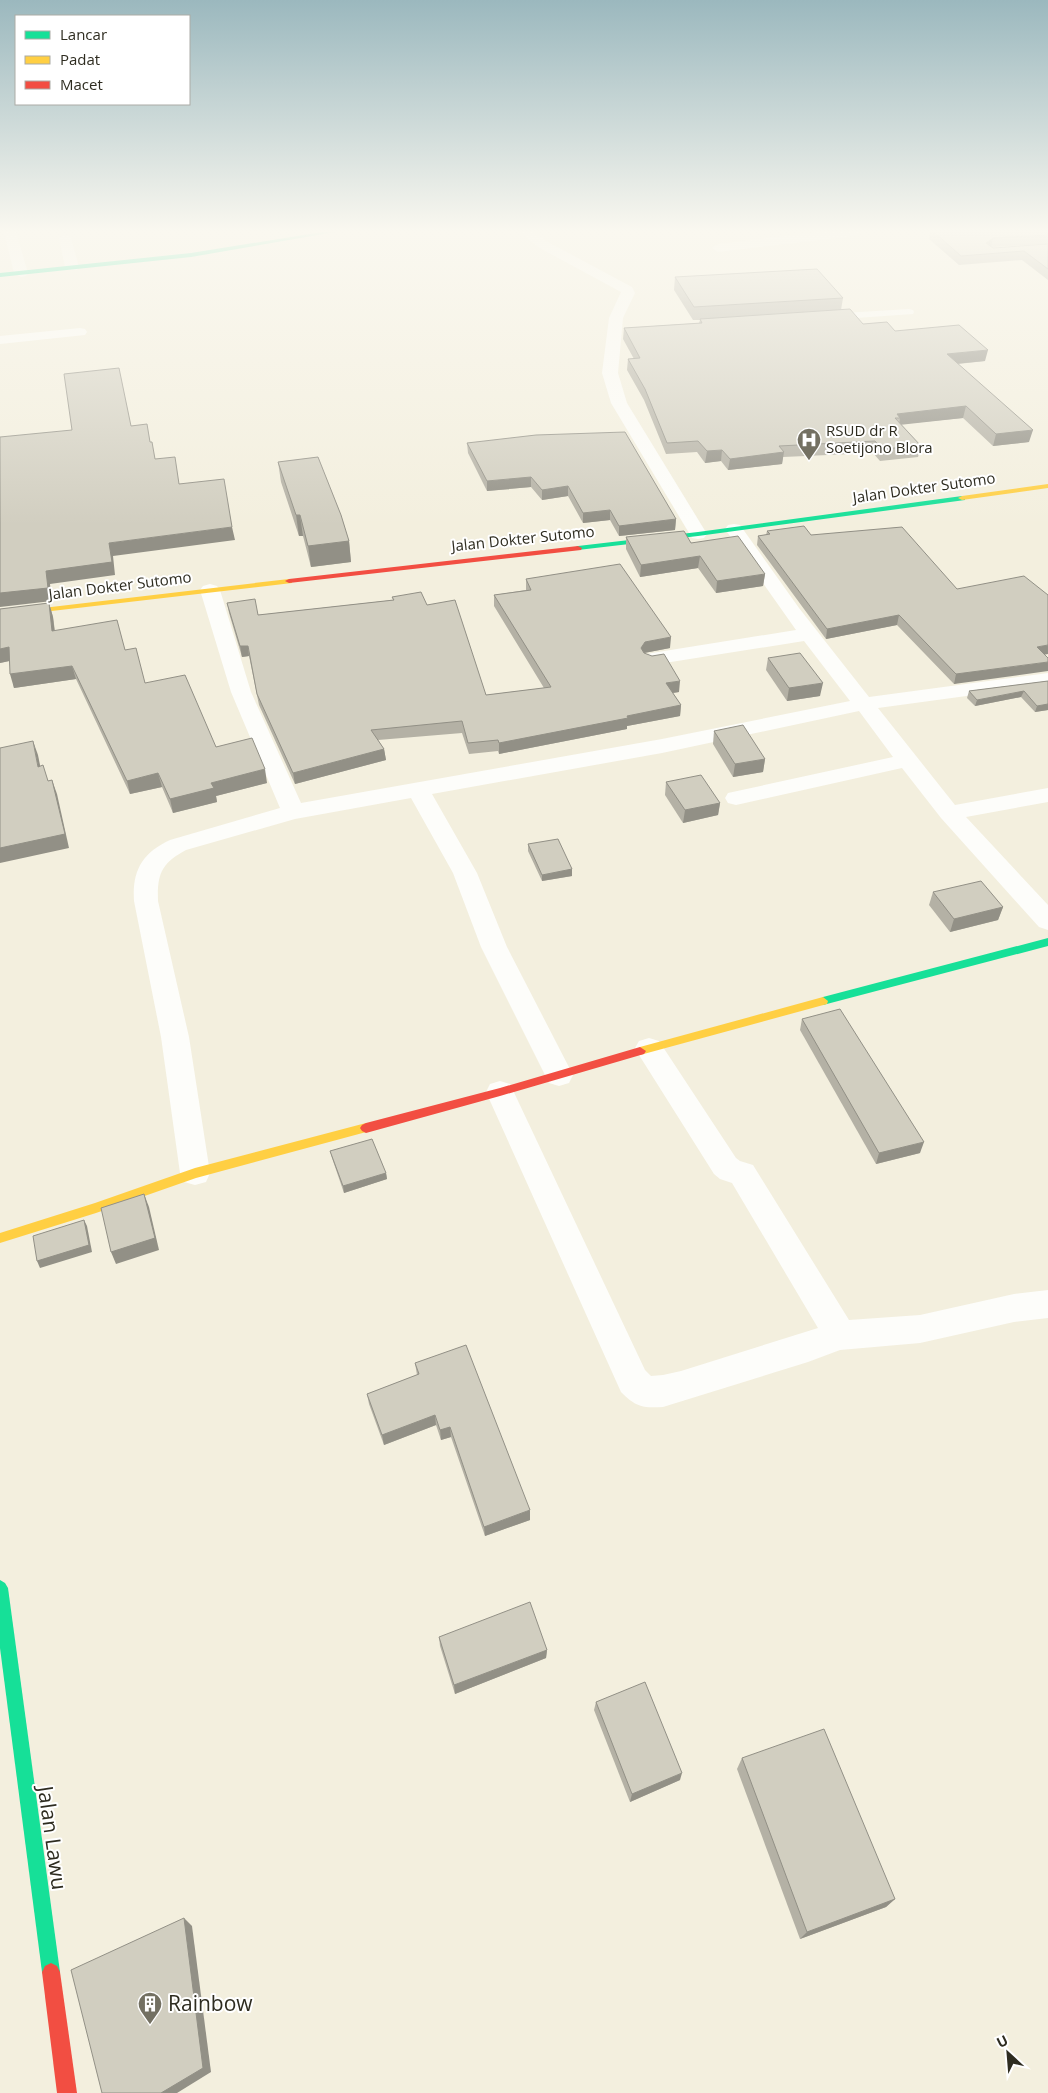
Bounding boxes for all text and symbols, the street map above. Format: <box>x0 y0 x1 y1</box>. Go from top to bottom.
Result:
legend <box>15 15 190 105</box>
text: Lancar <box>60 24 107 44</box>
text: Padat <box>60 49 100 69</box>
text: Macet <box>60 74 103 94</box>
place label: RSUD dr R Soetijono Blora <box>826 420 933 457</box>
hospital icon: RSUD dr R Soetijono Blora <box>796 427 822 461</box>
street label: Jalan Dokter Sutomo <box>849 467 996 507</box>
street label: Jalan Dokter Sutomo <box>448 521 595 556</box>
street label: Jalan Dokter Sutomo <box>45 566 192 604</box>
street label: Jalan Lawu <box>32 1782 74 1892</box>
place label: Rainbow <box>168 1989 253 2017</box>
building icon: Rainbow <box>137 1991 163 2025</box>
north arrow <box>983 2028 1033 2078</box>
text: U <box>993 2030 1011 2052</box>

